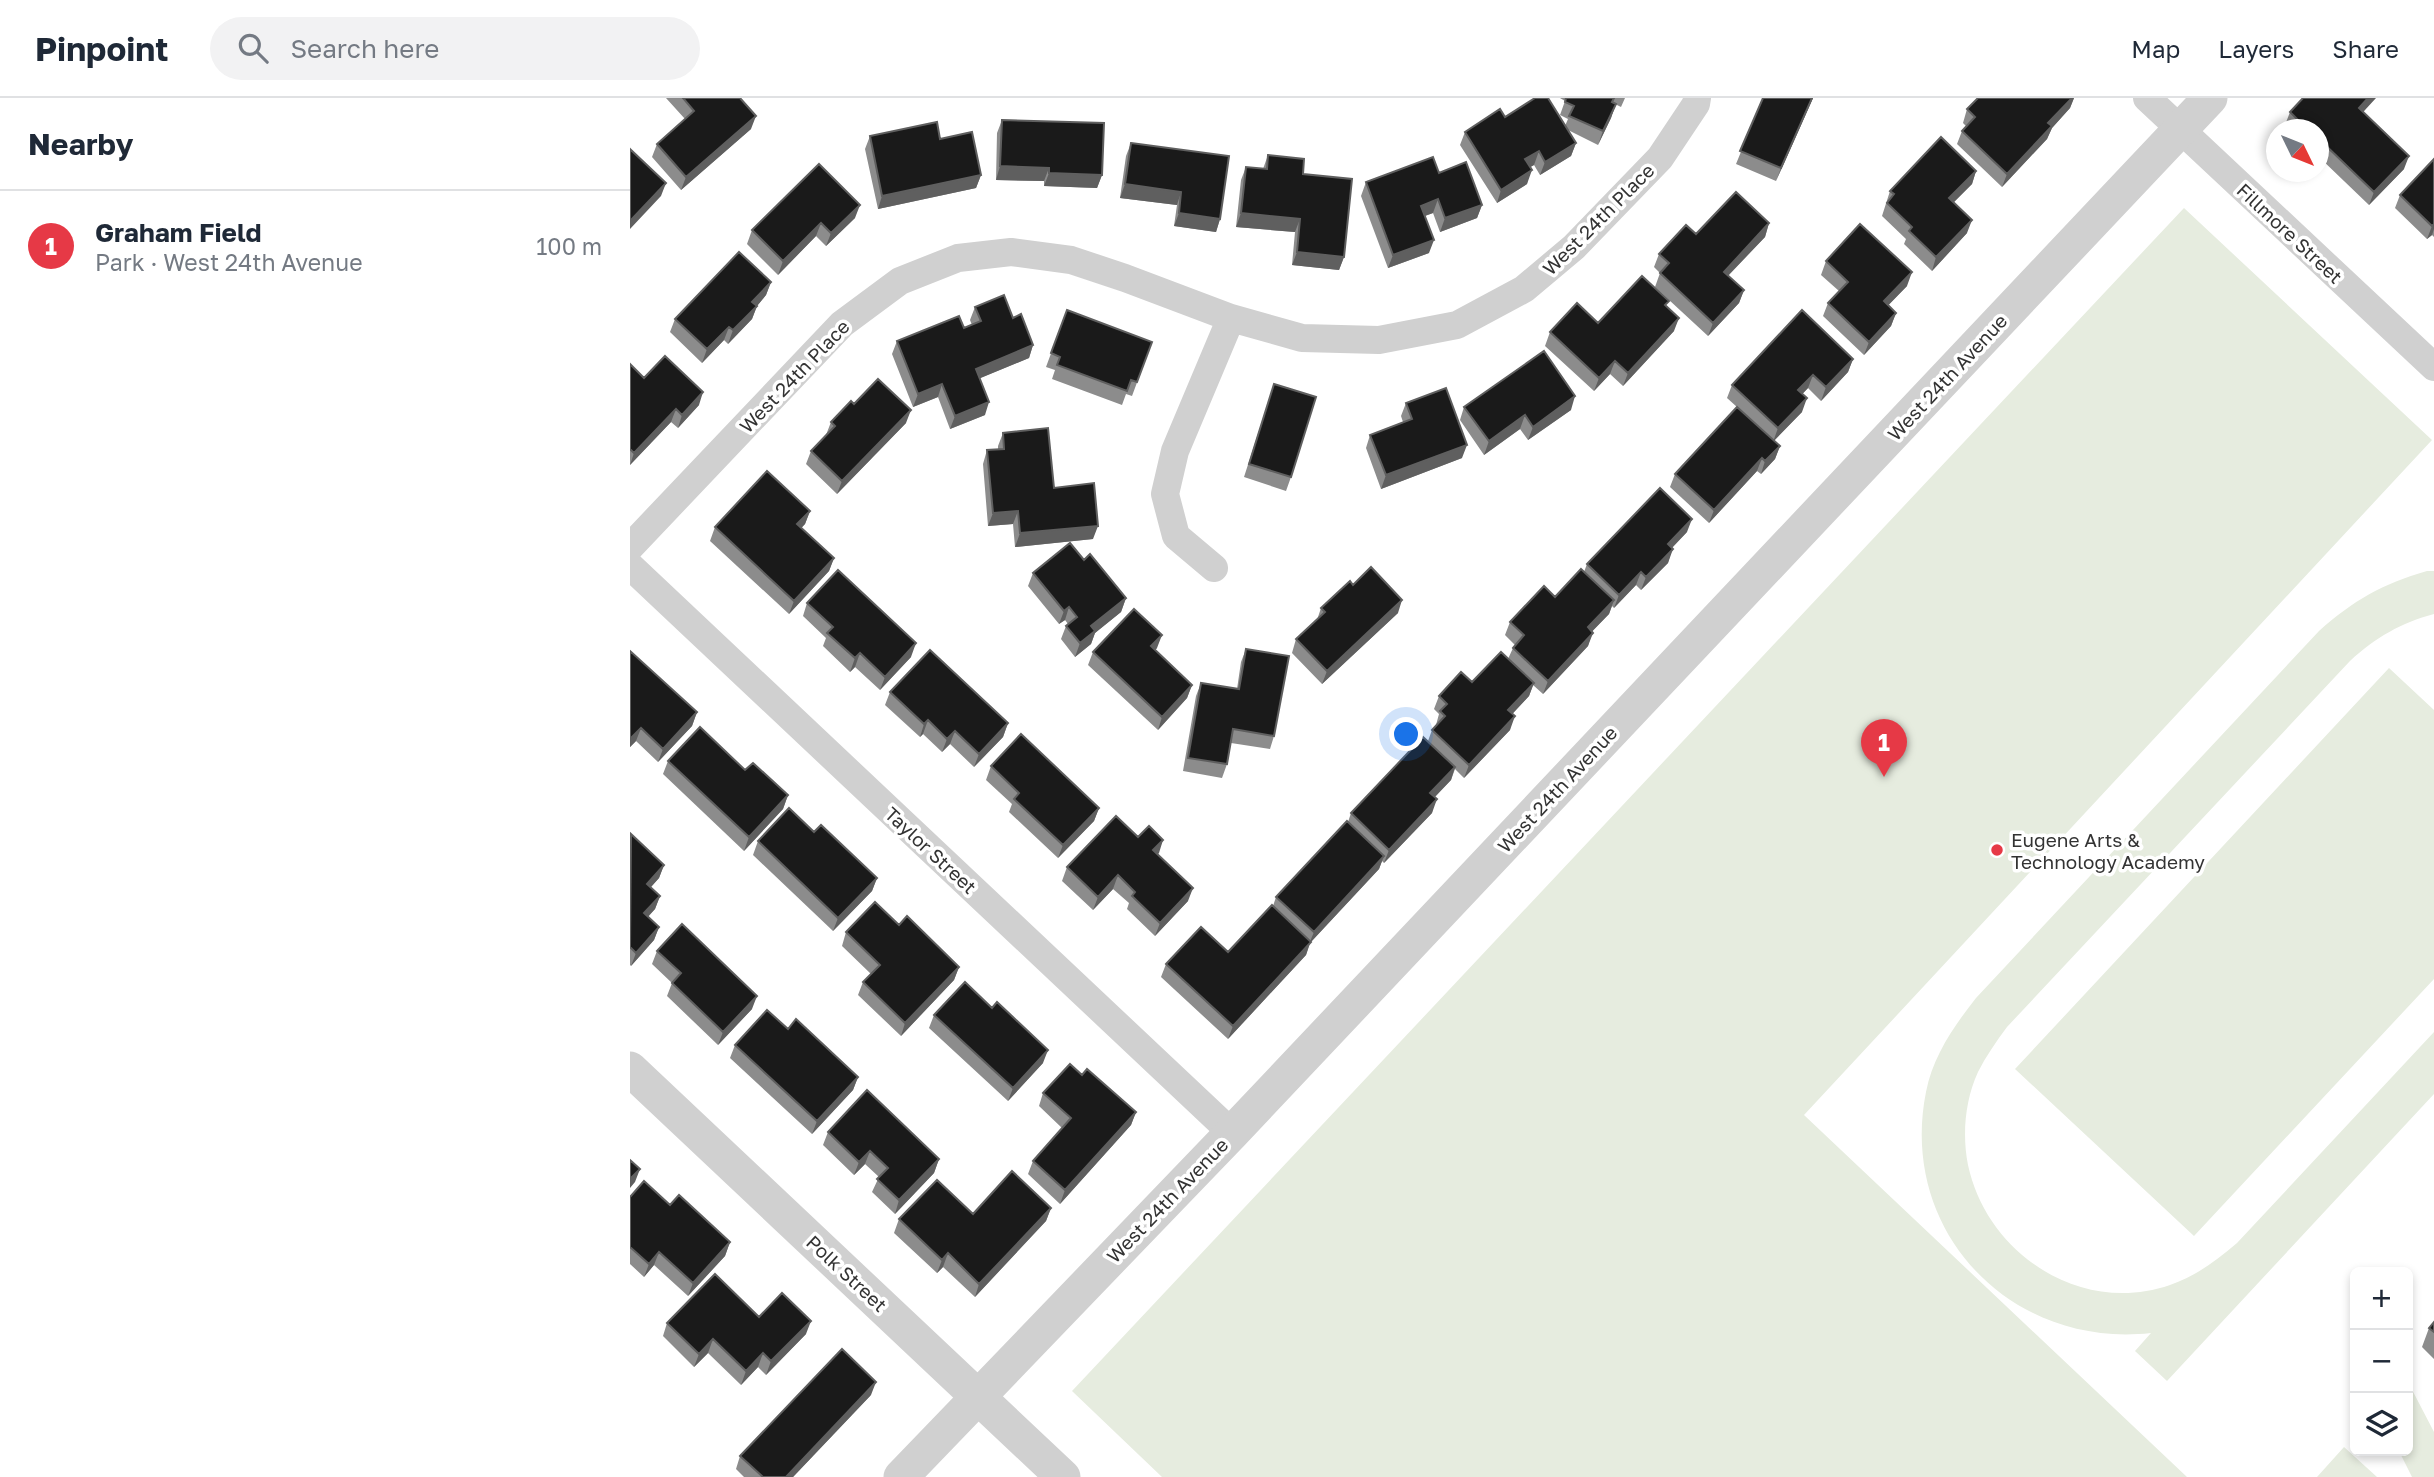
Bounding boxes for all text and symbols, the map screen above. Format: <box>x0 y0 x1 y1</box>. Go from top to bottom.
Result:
search box <box>210 17 700 80</box>
text: Pinpoint <box>35 29 168 68</box>
icon: search <box>234 29 272 67</box>
text: Search here <box>290 33 439 64</box>
text: Map <box>2131 34 2180 63</box>
text: Layers <box>2218 34 2294 63</box>
text: Share <box>2332 34 2399 63</box>
north arrow <box>2266 119 2329 182</box>
text: Nearby <box>28 126 133 162</box>
street label: West 24th Place <box>1537 158 1659 280</box>
street label: Fillmore Street <box>2232 178 2348 288</box>
text: Graham Field <box>95 217 262 248</box>
text: 1 <box>45 232 57 260</box>
text: 100 m <box>536 232 602 260</box>
text: Park · West 24th Avenue <box>95 248 363 276</box>
street label: West 24th Avenue <box>1882 309 2012 445</box>
street label: West 24th Place <box>734 315 854 437</box>
your location <box>1389 717 1423 751</box>
pin: 1 <box>1861 719 1907 777</box>
street label: West 24th Avenue <box>1492 721 1622 857</box>
street label: Taylor Street <box>880 802 982 898</box>
place label: Eugene Arts & Technology Academy <box>2011 828 2205 873</box>
marker: Eugene Arts & Technology Academy <box>1989 842 2005 858</box>
street label: West 24th Avenue <box>1102 1133 1232 1267</box>
street label: Polk Street <box>802 1230 892 1316</box>
map controls <box>2350 1267 2413 1456</box>
button: + <box>2350 1267 2413 1330</box>
button: − <box>2350 1330 2413 1393</box>
button: layers <box>2350 1393 2413 1456</box>

